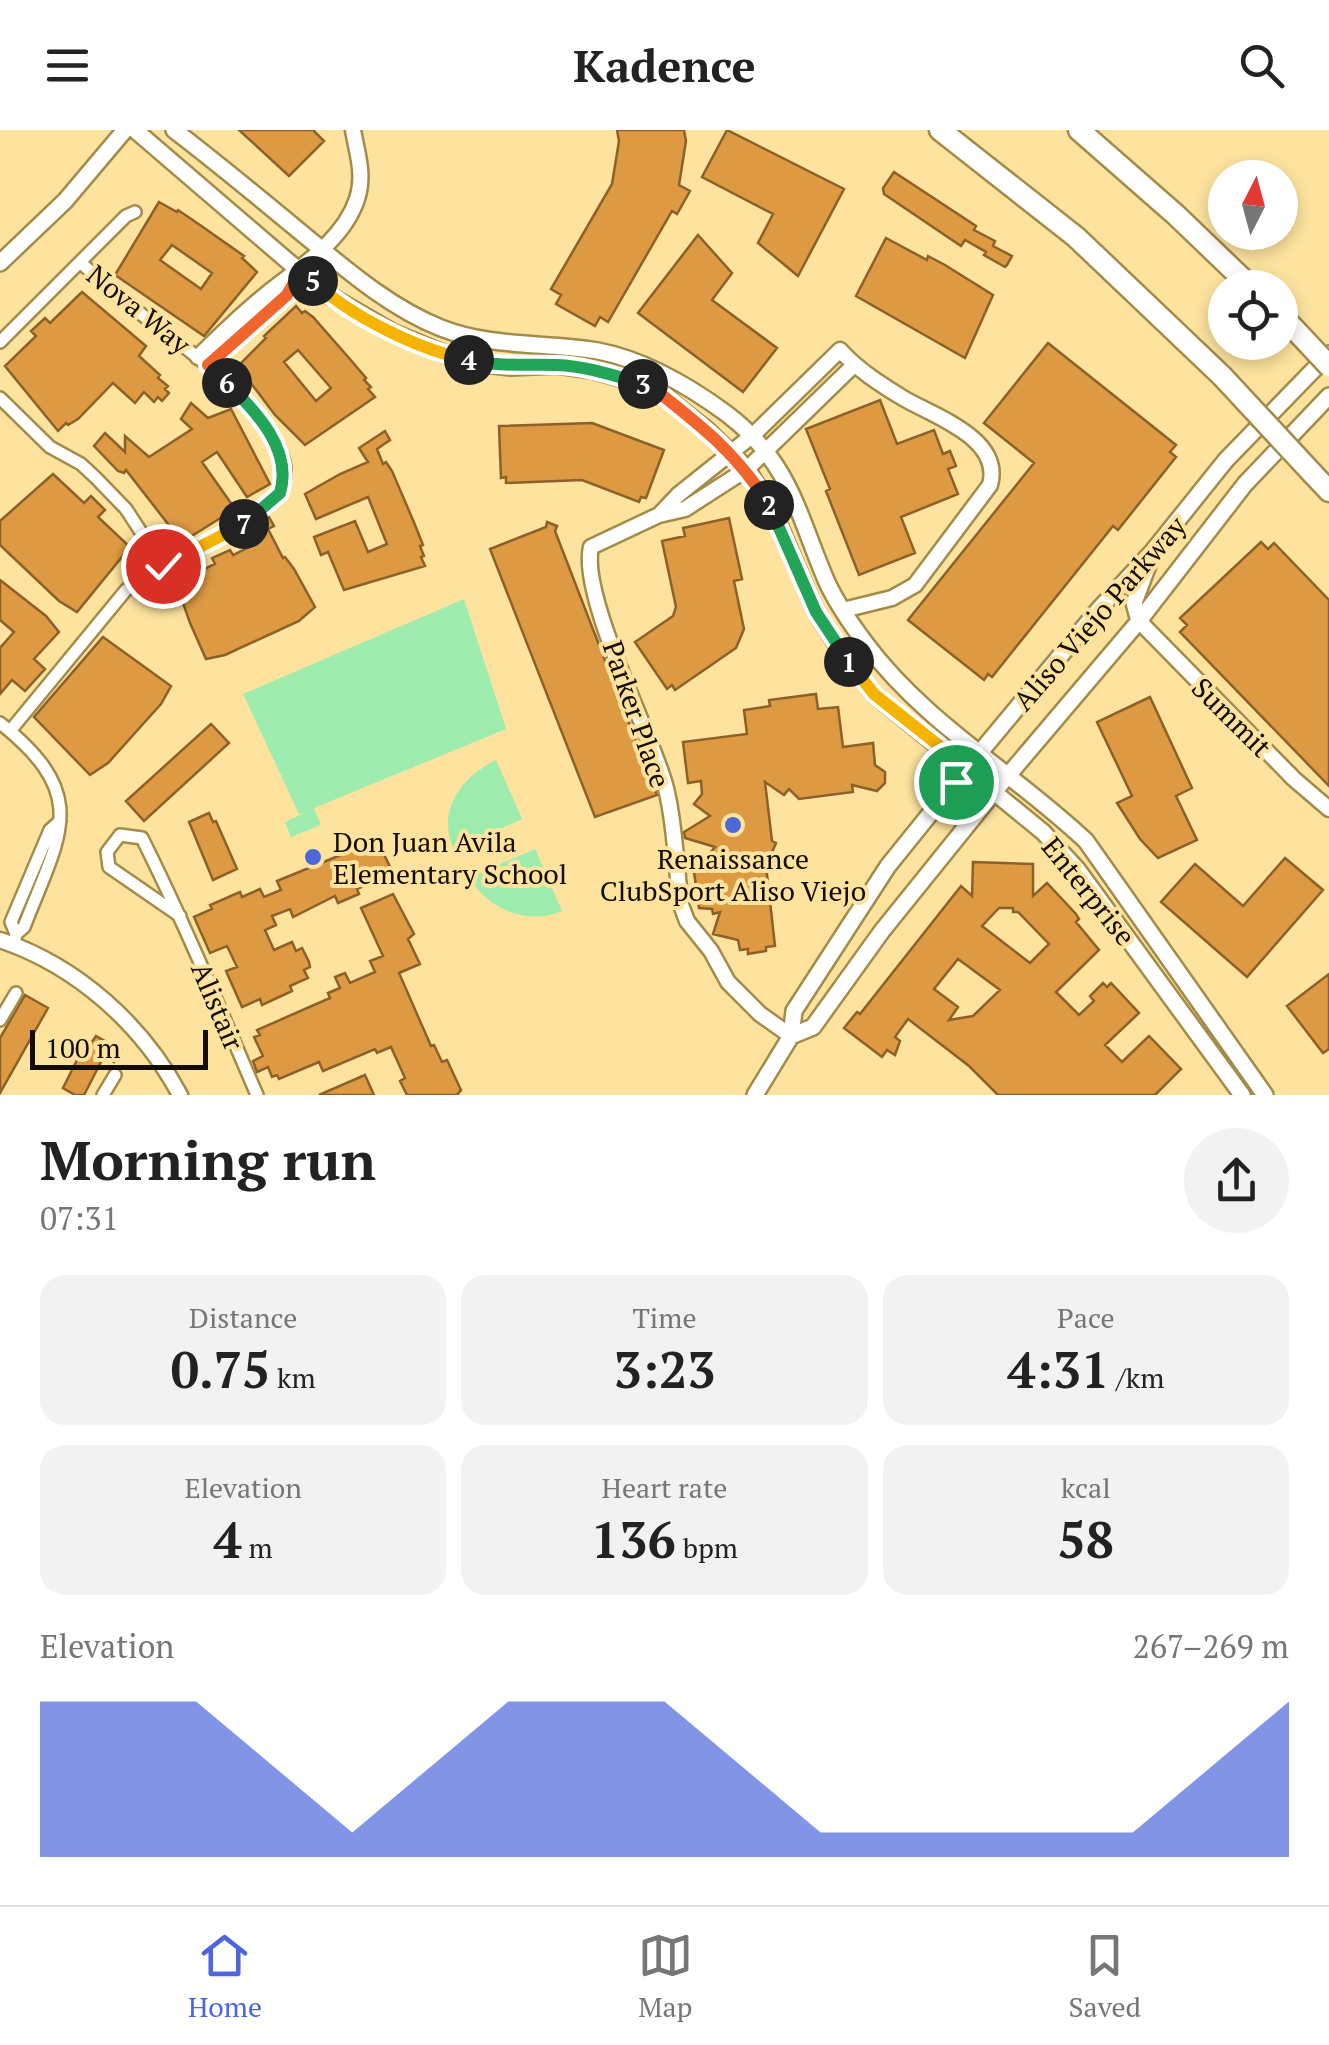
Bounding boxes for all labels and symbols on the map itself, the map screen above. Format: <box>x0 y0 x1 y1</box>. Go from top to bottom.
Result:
north arrow <box>1208 160 1298 250</box>
street label: Nova Way <box>79 256 199 363</box>
pin: 5 <box>288 256 338 306</box>
pin: 4 <box>444 335 494 385</box>
pin: 6 <box>202 358 252 408</box>
pin: 3 <box>618 359 668 409</box>
pin: 2 <box>744 480 794 530</box>
pin: 7 <box>219 499 269 549</box>
street label: Aliso Viejo Parkway <box>1004 507 1194 718</box>
pin <box>121 524 206 609</box>
street label: Parker Place <box>595 636 679 792</box>
pin: 1 <box>824 637 874 687</box>
street label: Summit <box>1184 669 1280 765</box>
pin <box>914 740 999 825</box>
marker: Renaissance ClubSport Aliso Viejo <box>722 814 744 836</box>
place label: Don Juan Avila Elementary School <box>333 823 567 892</box>
street label: Enterprise <box>1034 829 1144 953</box>
place label: Renaissance ClubSport Aliso Viejo <box>600 840 866 909</box>
marker: Don Juan Avila Elementary School <box>302 846 324 868</box>
street label: Alistair <box>183 957 253 1056</box>
scale bar <box>30 1025 208 1070</box>

